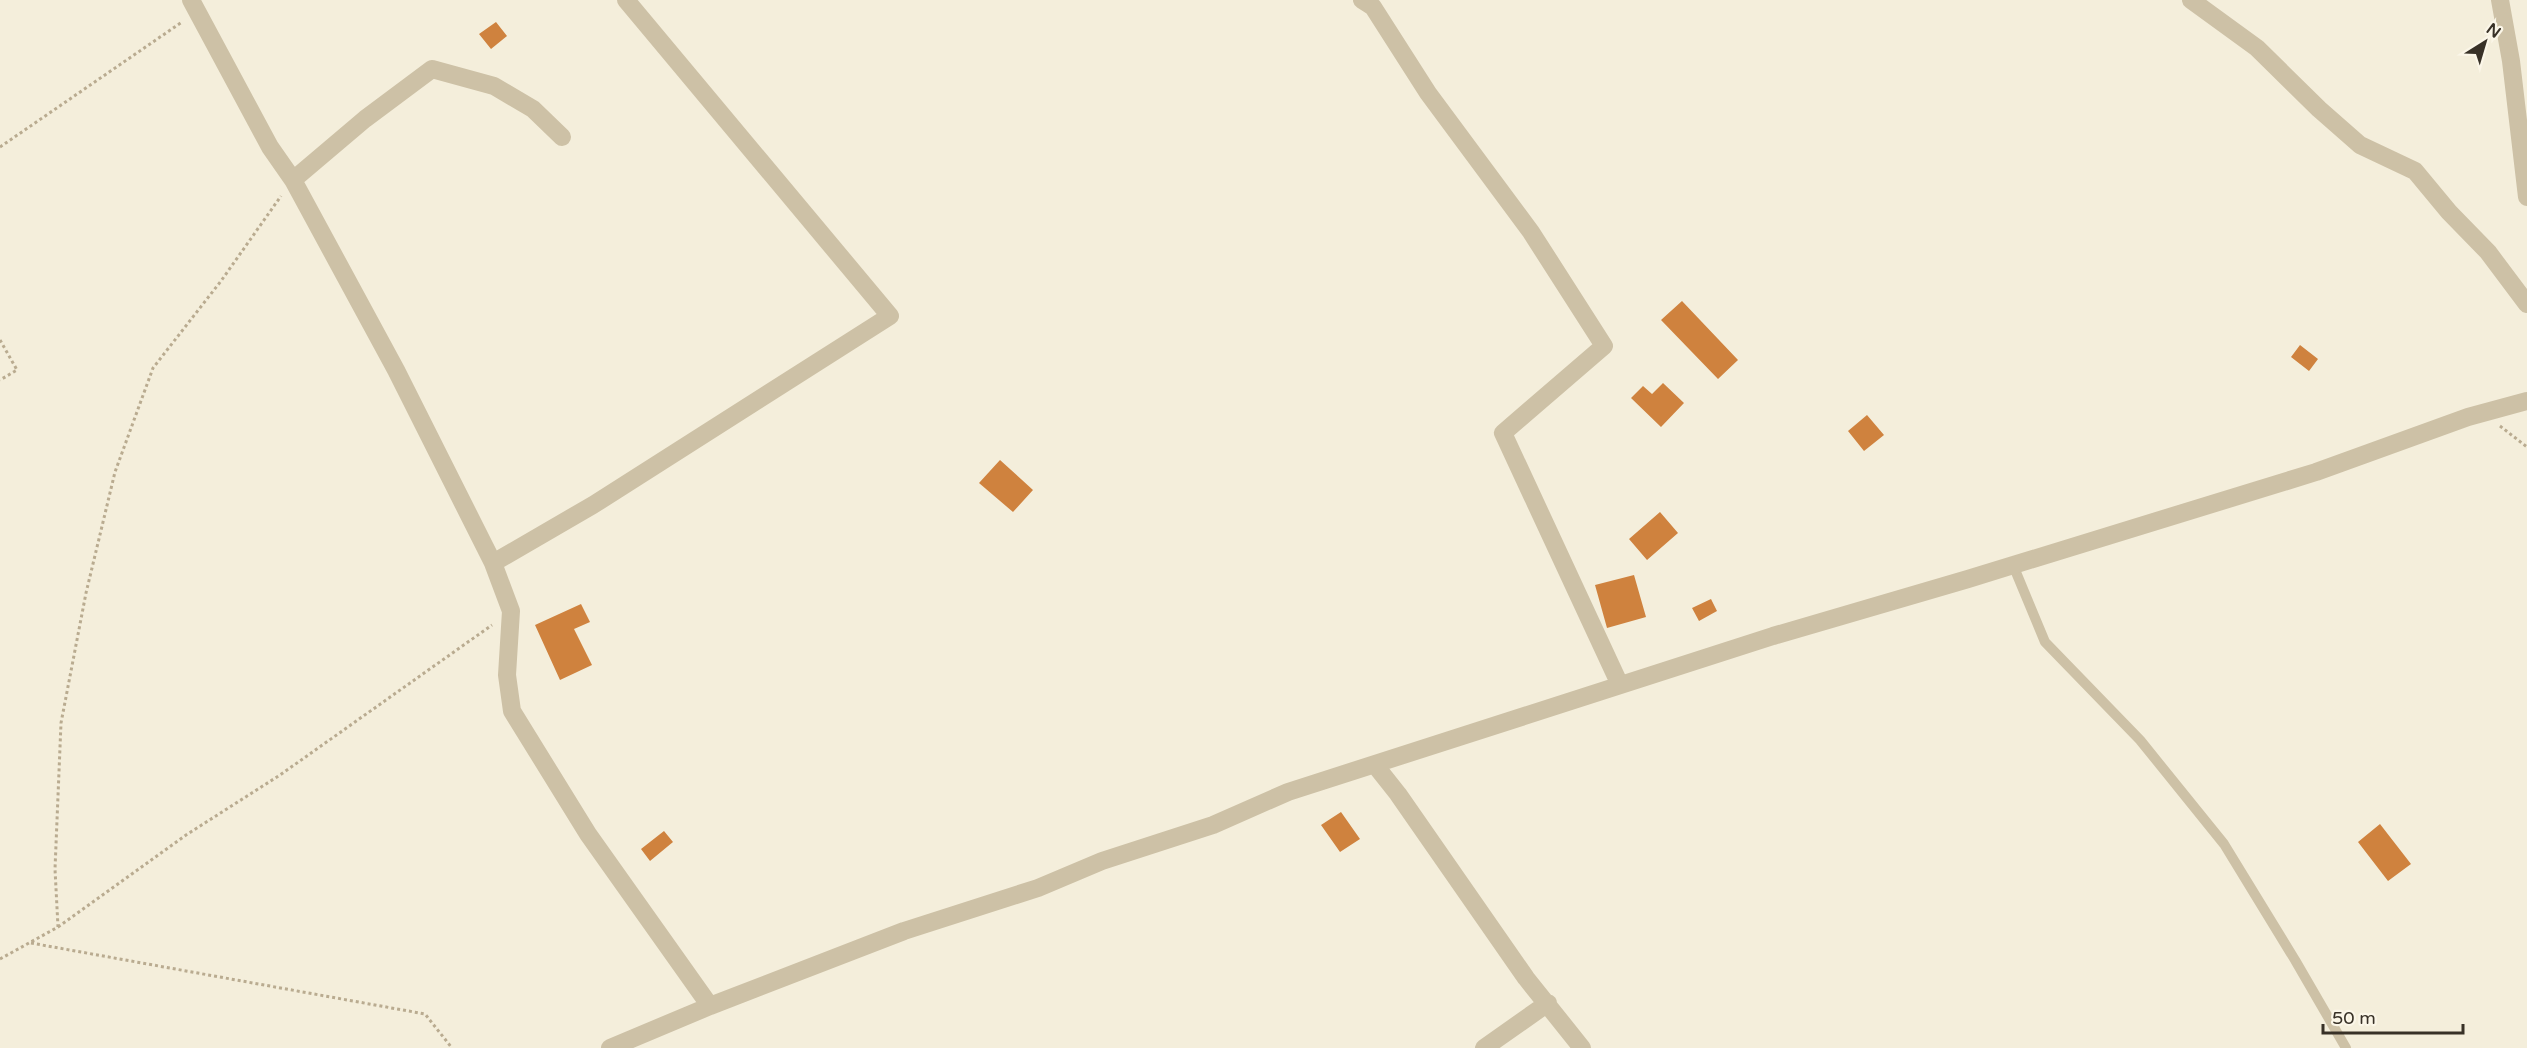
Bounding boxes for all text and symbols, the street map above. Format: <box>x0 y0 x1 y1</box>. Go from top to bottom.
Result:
north arrow <box>2455 12 2515 72</box>
text: N <box>2482 19 2505 43</box>
scale bar <box>2323 997 2462 1035</box>
text: 50 m <box>2332 1007 2376 1029</box>

